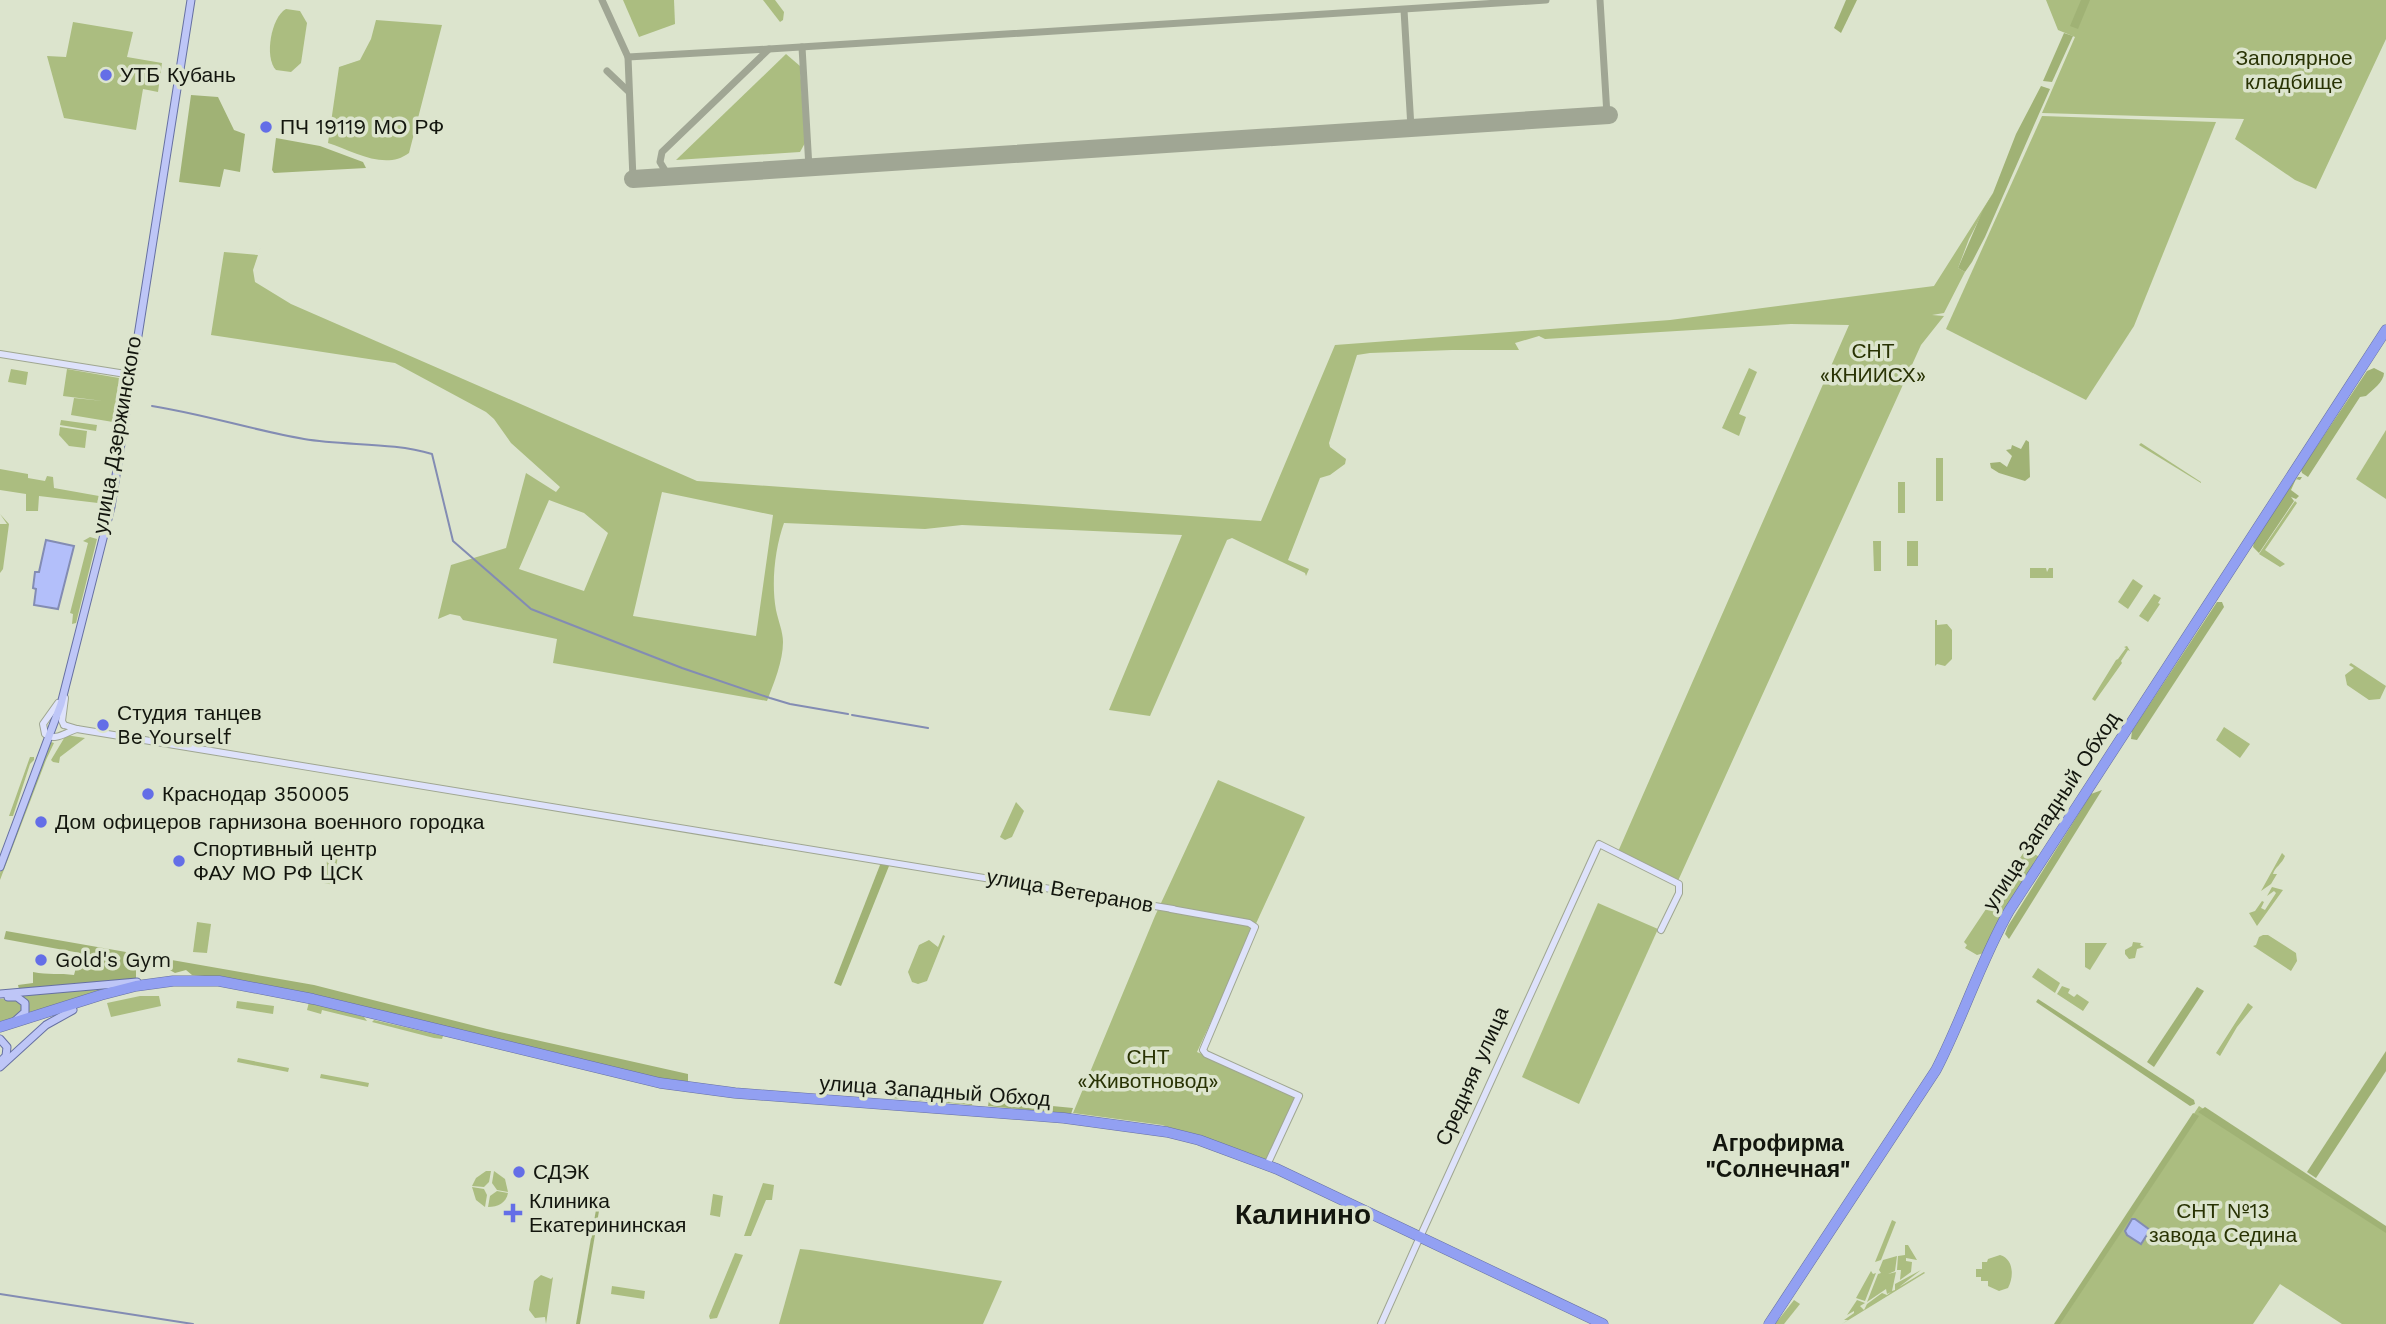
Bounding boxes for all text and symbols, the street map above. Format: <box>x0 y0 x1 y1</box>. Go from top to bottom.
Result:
park label: Заполярное кладбище <box>2235 45 2353 94</box>
place label: УТБ Кубань <box>120 62 236 87</box>
marker: УТБ Кубань <box>98 67 114 83</box>
place label: ПЧ 19119 МО РФ <box>280 114 444 139</box>
marker: ПЧ 19119 МО РФ <box>258 119 274 135</box>
street label: улица Дзержинского <box>87 334 146 536</box>
park label: СНТ «КНИИСХ» <box>1820 338 1926 387</box>
place label: Студия танцев Be Yourself <box>117 700 262 749</box>
street label: улица Западный Обход <box>1977 707 2124 915</box>
marker: Студия танцев Be Yourself <box>95 717 111 733</box>
place label: Краснодар 350005 <box>162 781 350 806</box>
marker: Краснодар 350005 <box>140 786 156 802</box>
place label: Дом офицеров гарнизона военного городка <box>55 809 485 834</box>
marker: Дом офицеров гарнизона военного городка <box>33 814 49 830</box>
place label: Спортивный центр ФАУ МО РФ ЦСК <box>193 836 377 885</box>
marker: Спортивный центр ФАУ МО РФ ЦСК <box>171 853 187 869</box>
street label: улица Ветеранов <box>985 864 1155 917</box>
place label: Gold's Gym <box>55 947 171 972</box>
marker: Gold's Gym <box>33 952 49 968</box>
street label: Средняя улица <box>1430 1002 1514 1149</box>
park label: СНТ «Животновод» <box>1077 1044 1219 1093</box>
street label: улица Западный Обход <box>819 1070 1051 1111</box>
district label: Агрофирма "Солнечная" <box>1706 1130 1850 1183</box>
place label: СДЭК <box>533 1159 590 1184</box>
marker: СДЭК <box>511 1164 527 1180</box>
place label: Клиника Екатерининская <box>529 1188 686 1237</box>
district label: Калинино <box>1235 1198 1371 1231</box>
park label: СНТ №13 завода Седина <box>2149 1198 2297 1247</box>
marker: Клиника Екатерининская <box>503 1203 523 1223</box>

